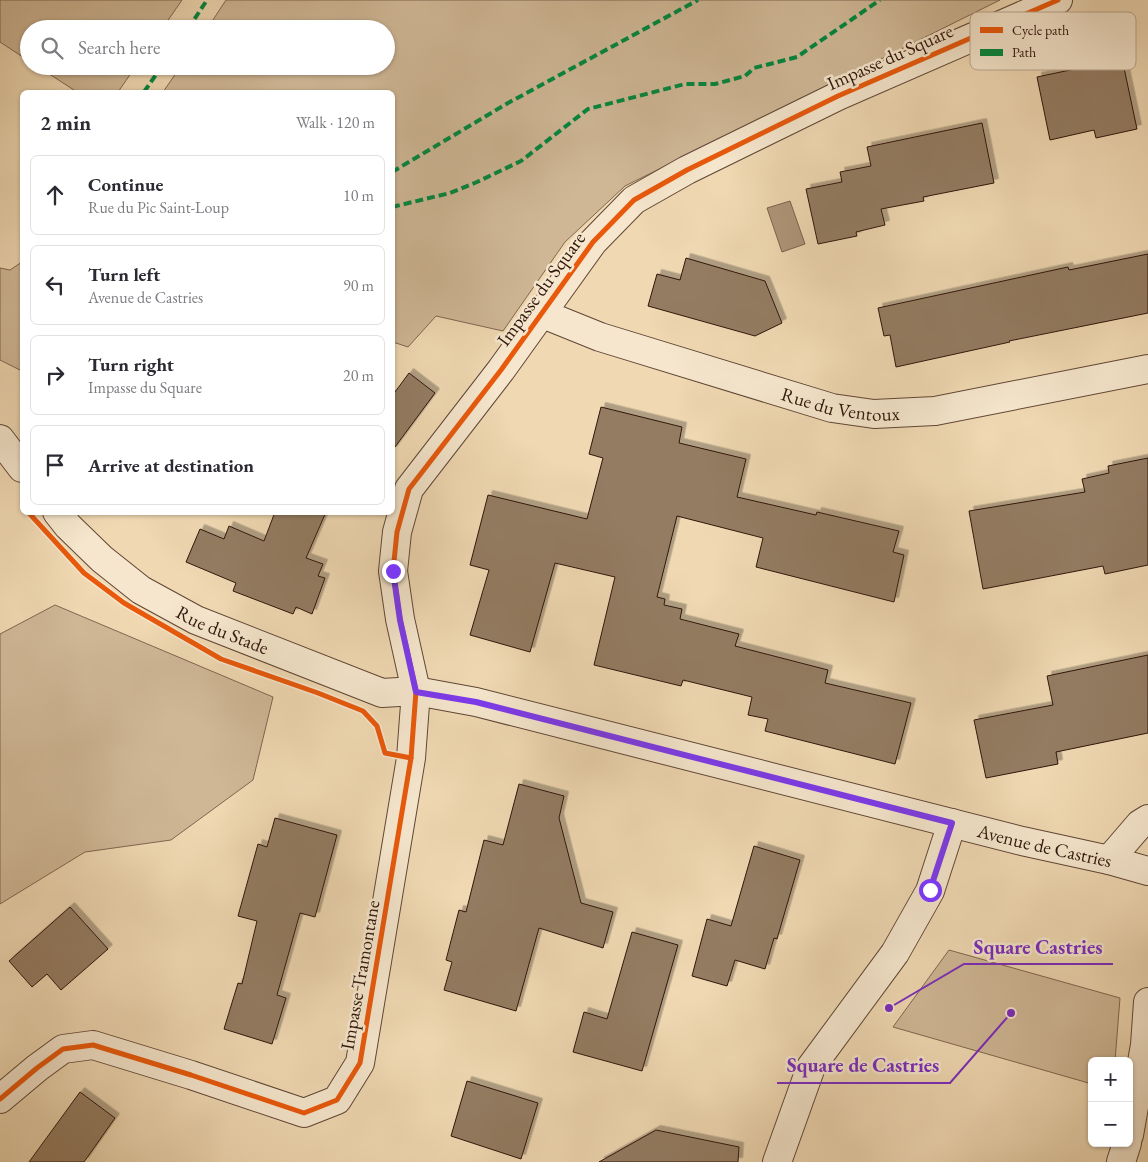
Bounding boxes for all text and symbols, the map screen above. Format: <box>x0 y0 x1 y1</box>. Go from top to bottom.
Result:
legend <box>970 12 1136 70</box>
street label: Impasse du Square <box>823 18 957 96</box>
search box <box>20 20 395 75</box>
text: Cycle path <box>1012 21 1069 39</box>
icon: search <box>38 34 66 62</box>
text: Search here <box>78 35 160 60</box>
text: Path <box>1012 43 1036 61</box>
text: 2 min <box>40 109 91 136</box>
text: Walk · 120 m <box>296 112 375 133</box>
text: Continue <box>88 172 163 197</box>
icon: ahead <box>41 181 69 209</box>
text: 10 m <box>343 185 374 206</box>
text: Rue du Pic Saint-Loup <box>88 197 229 218</box>
street label: Impasse du Square <box>491 227 591 351</box>
text: Turn left <box>88 262 160 287</box>
icon: left <box>41 271 69 299</box>
text: 90 m <box>343 275 374 296</box>
text: Avenue de Castries <box>88 287 203 308</box>
text: Turn right <box>88 352 174 377</box>
icon: right <box>41 361 69 389</box>
text: 20 m <box>343 365 374 386</box>
text: Impasse du Square <box>88 377 202 398</box>
street label: Rue du Ventoux <box>778 381 901 427</box>
icon: arrive <box>41 451 69 479</box>
text: Arrive at destination <box>88 453 254 478</box>
route end <box>382 560 405 583</box>
street label: Rue du Stade <box>172 599 272 660</box>
street label: Avenue de Castries <box>974 817 1114 873</box>
route start <box>919 879 942 902</box>
street label: Impasse Tramontane <box>335 898 385 1052</box>
callout: Square Castries <box>964 929 1113 964</box>
text: Square Castries <box>974 934 1102 960</box>
callout: Square de Castries <box>777 1048 950 1083</box>
text: Square de Castries <box>787 1052 939 1078</box>
map controls <box>1088 1057 1133 1147</box>
button: + <box>1088 1057 1133 1102</box>
button: − <box>1088 1102 1133 1147</box>

